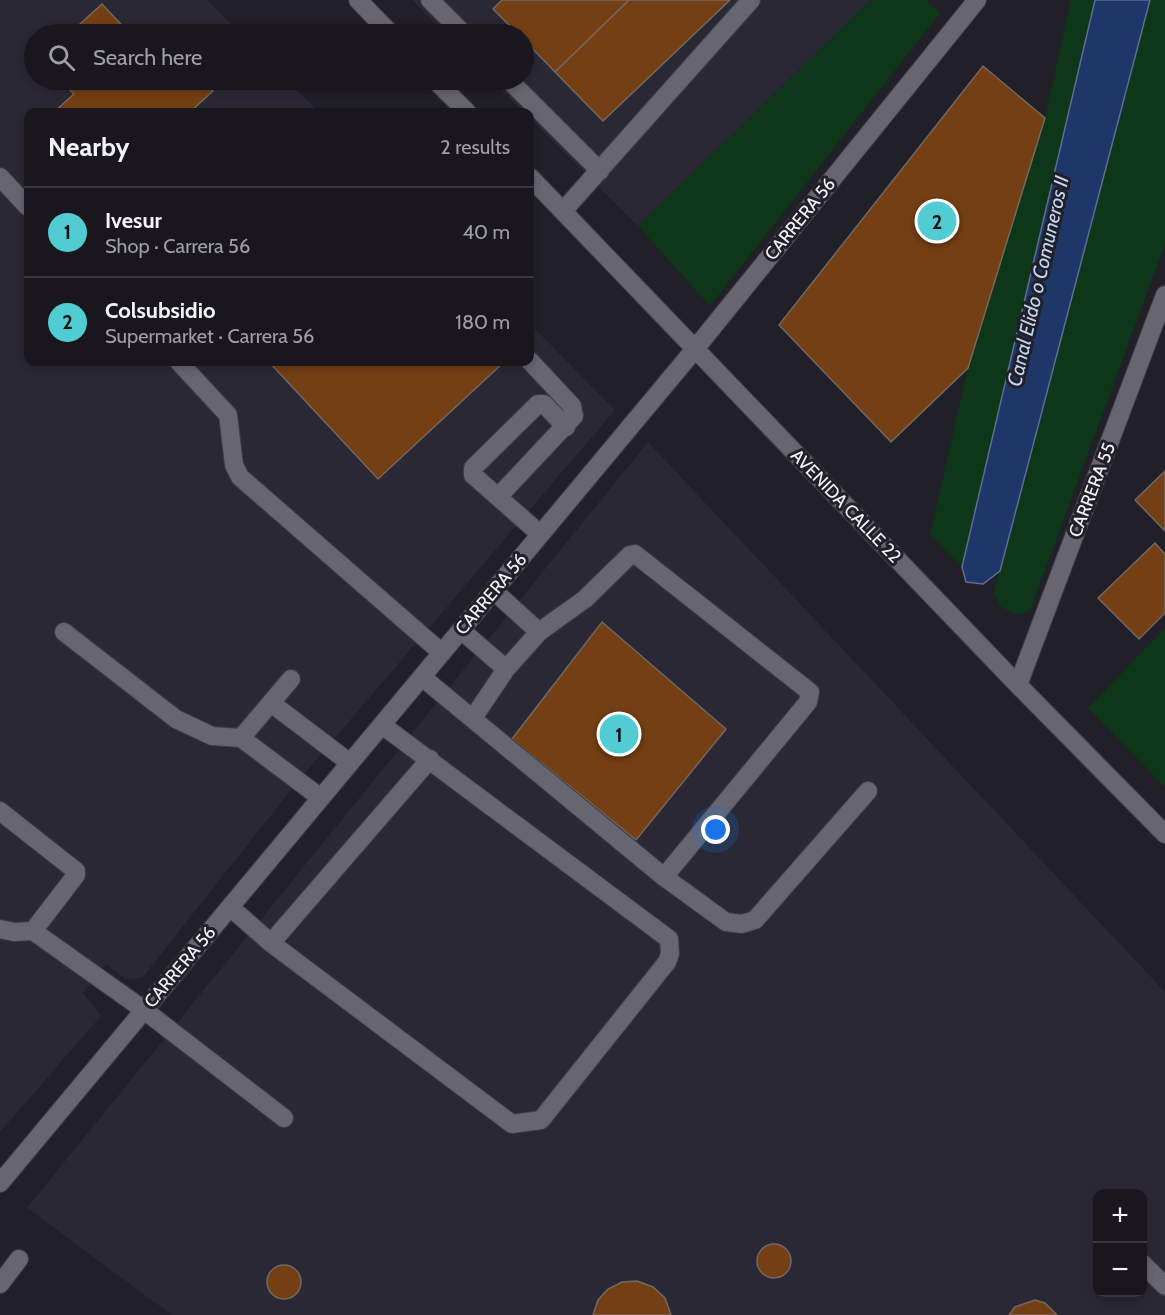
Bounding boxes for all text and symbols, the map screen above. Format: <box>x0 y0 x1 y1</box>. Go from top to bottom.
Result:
search box <box>24 24 534 90</box>
icon: search <box>45 41 78 74</box>
text: Search here <box>93 44 202 71</box>
text: Nearby <box>48 131 129 163</box>
text: 2 results <box>440 135 510 159</box>
street label: CARRERA 56 <box>760 173 840 265</box>
water label: Canal Elido o Comuneros II <box>1002 173 1074 389</box>
pin: 2 <box>918 198 956 244</box>
text: Ivesur <box>105 207 162 234</box>
text: 1 <box>64 220 71 244</box>
text: 40 m <box>462 220 510 244</box>
text: Shop · Carrera 56 <box>105 234 250 258</box>
text: Colsubsidio <box>105 297 215 324</box>
text: 2 <box>62 310 73 334</box>
text: 180 m <box>455 310 510 334</box>
text: Supermarket · Carrera 56 <box>105 324 314 348</box>
street label: CARRERA 55 <box>1064 440 1120 540</box>
street label: AVENIDA CALLE 22 <box>786 445 906 567</box>
street label: CARRERA 56 <box>450 549 532 639</box>
pin: 1 <box>600 712 638 756</box>
your location <box>701 815 730 844</box>
street label: CARRERA 56 <box>139 922 221 1012</box>
map controls <box>1093 1189 1147 1297</box>
button: + <box>1093 1189 1147 1243</box>
button: − <box>1093 1243 1147 1297</box>

